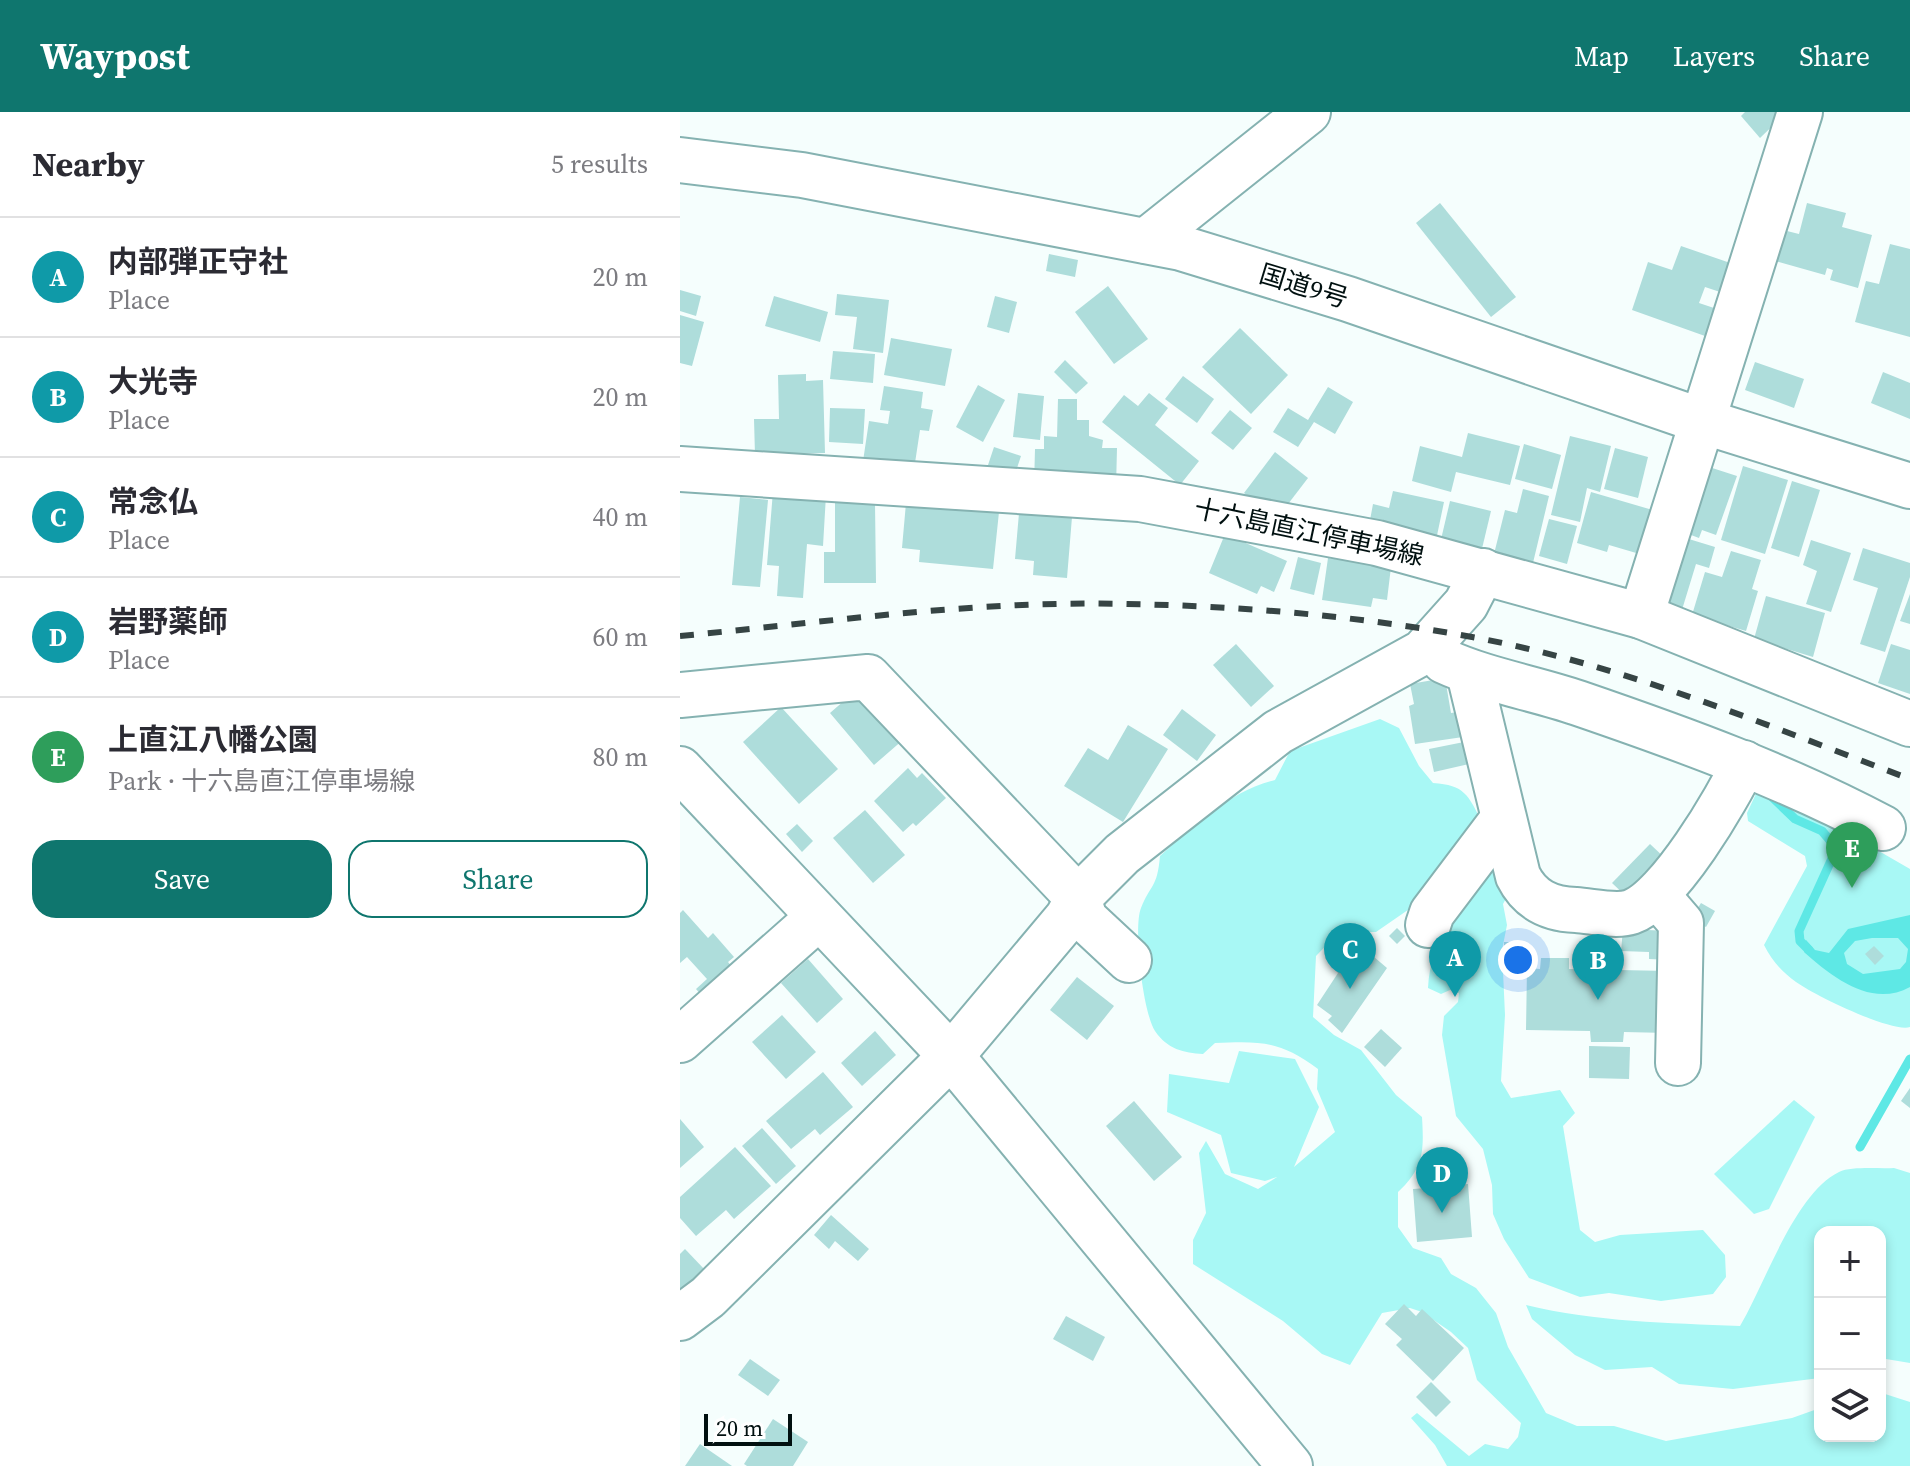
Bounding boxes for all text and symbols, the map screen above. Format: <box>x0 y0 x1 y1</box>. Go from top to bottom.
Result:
text: Waypost <box>40 30 190 82</box>
text: Map <box>1574 37 1629 75</box>
text: Layers <box>1673 37 1755 75</box>
text: Share <box>1799 37 1870 75</box>
text: Nearby <box>32 141 145 187</box>
text: 5 results <box>551 146 648 182</box>
text: 内部弾正守社 <box>108 241 288 282</box>
street label: 国道9号 <box>1255 255 1353 317</box>
text: A <box>49 259 67 295</box>
text: 20 m <box>593 259 648 295</box>
text: Place <box>108 282 170 318</box>
text: 大光寺 <box>108 361 198 402</box>
text: B <box>50 379 66 415</box>
text: 20 m <box>593 379 648 415</box>
text: Place <box>108 402 170 438</box>
text: 常念仏 <box>108 481 198 522</box>
street label: 十六島直江停車場線 <box>1191 490 1427 574</box>
text: C <box>50 499 66 535</box>
text: 40 m <box>593 499 648 535</box>
text: Place <box>108 522 170 558</box>
text: 岩野薬師 <box>108 601 228 642</box>
text: D <box>49 619 67 655</box>
text: 60 m <box>593 619 648 655</box>
text: Place <box>108 642 170 678</box>
text: 上直江八幡公園 <box>108 719 318 760</box>
text: E <box>50 739 66 775</box>
text: 80 m <box>593 739 648 775</box>
text: Park · 十六島直江停車場線 <box>108 763 415 799</box>
pin: E <box>1826 822 1878 888</box>
button: Save <box>32 840 332 918</box>
button: Share <box>348 840 648 918</box>
pin: C <box>1324 923 1376 989</box>
pin: A <box>1429 931 1481 997</box>
pin: B <box>1572 934 1624 1000</box>
your location <box>1498 940 1538 980</box>
pin: D <box>1416 1147 1468 1213</box>
map controls <box>1814 1226 1886 1442</box>
button: + <box>1814 1226 1886 1298</box>
button: − <box>1814 1298 1886 1370</box>
button: layers <box>1814 1370 1886 1442</box>
scale bar <box>704 1410 792 1446</box>
text: 20 m <box>716 1413 763 1443</box>

